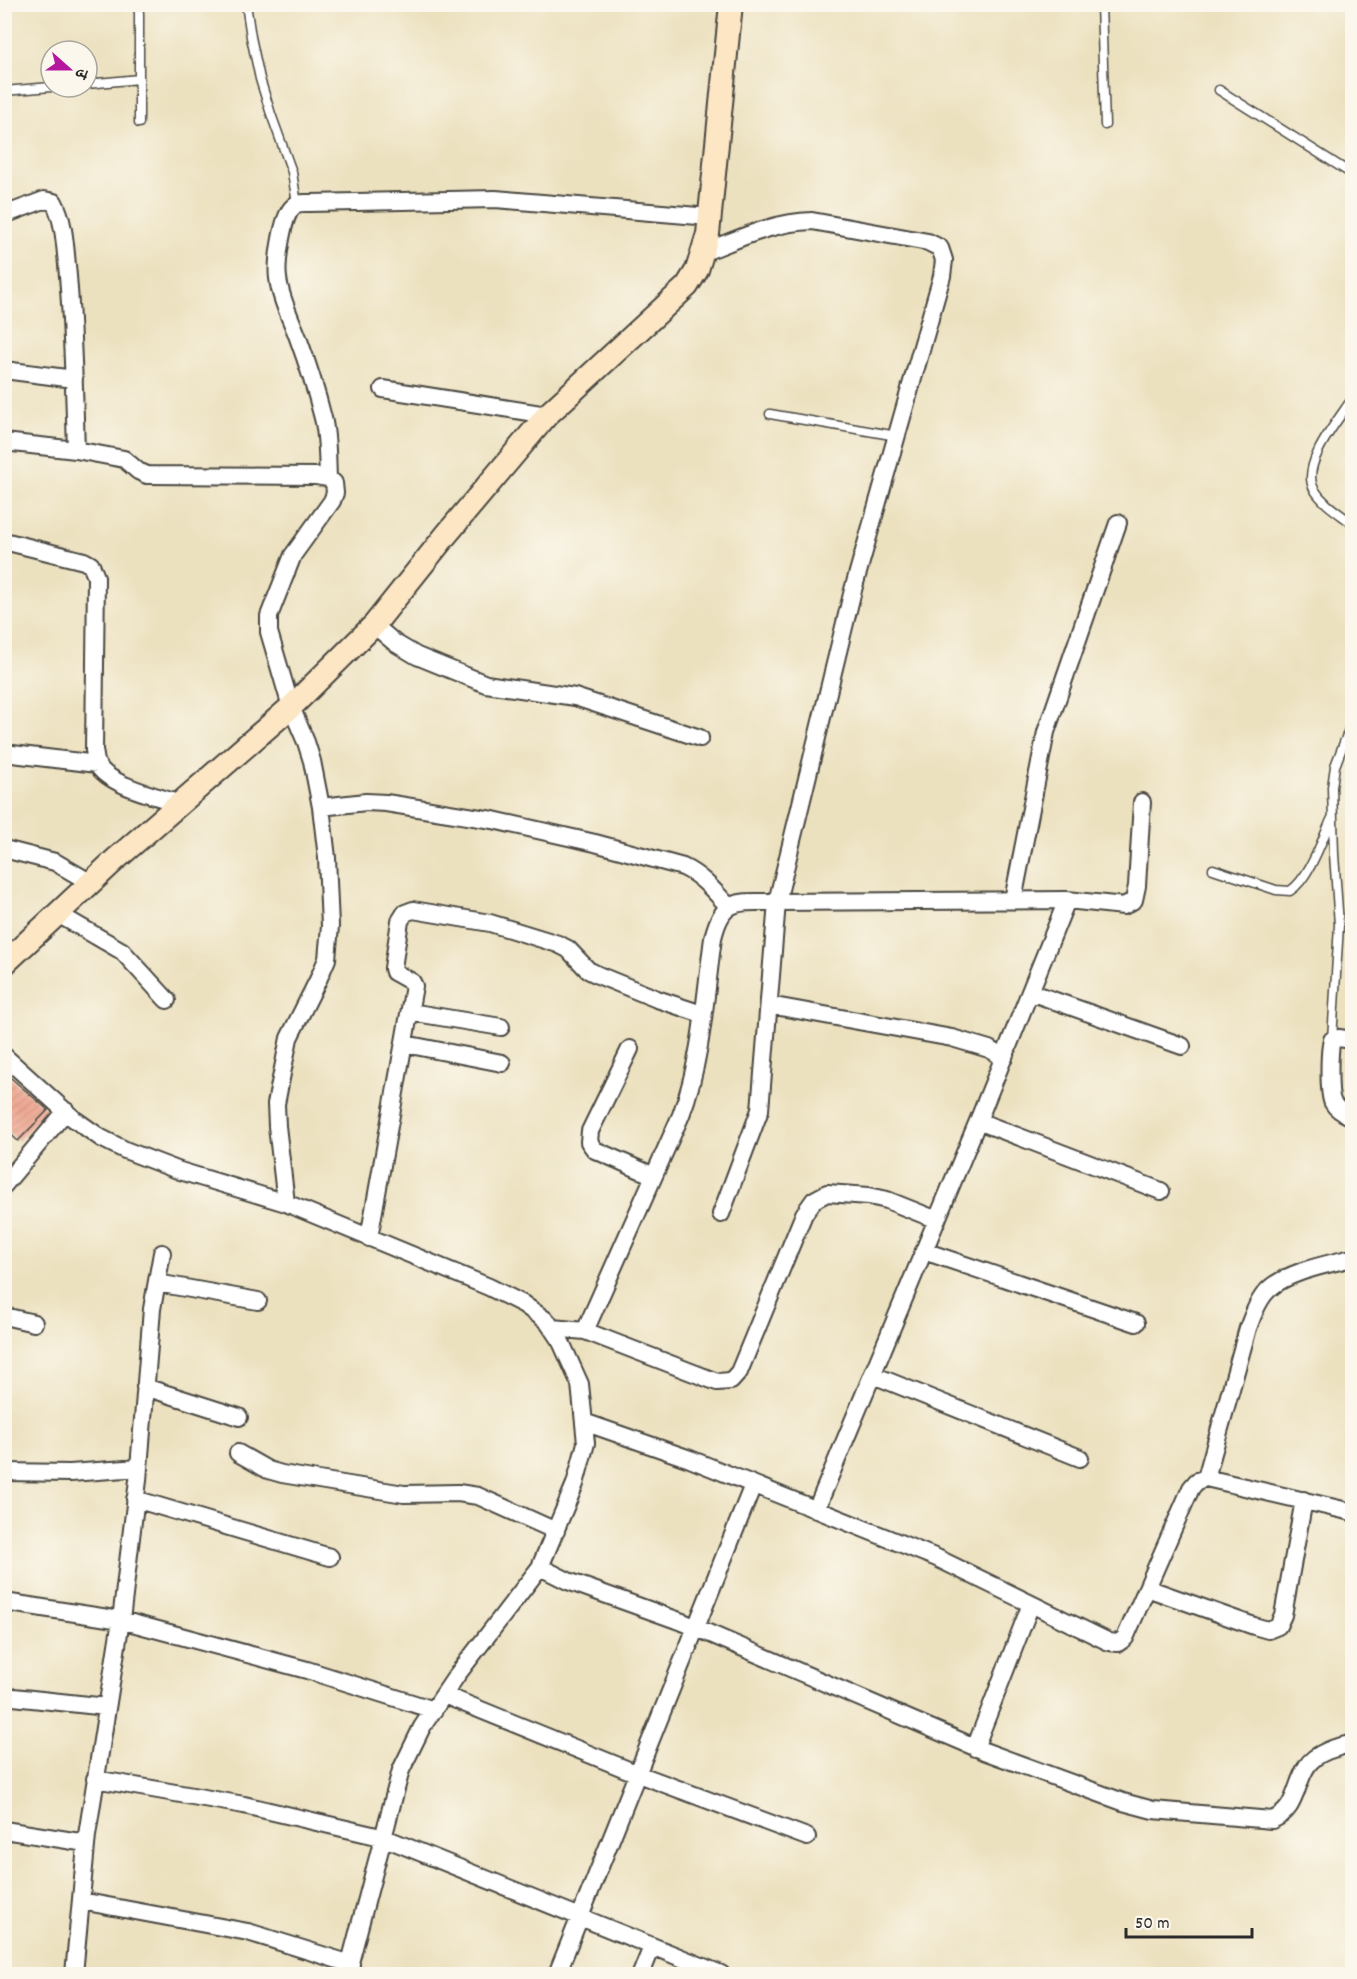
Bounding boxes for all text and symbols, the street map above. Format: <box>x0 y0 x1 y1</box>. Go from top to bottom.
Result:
north arrow <box>39 39 99 99</box>
text: उ <box>68 64 93 83</box>
scale bar <box>1126 1901 1252 1939</box>
text: 50 m <box>1135 1912 1170 1937</box>

